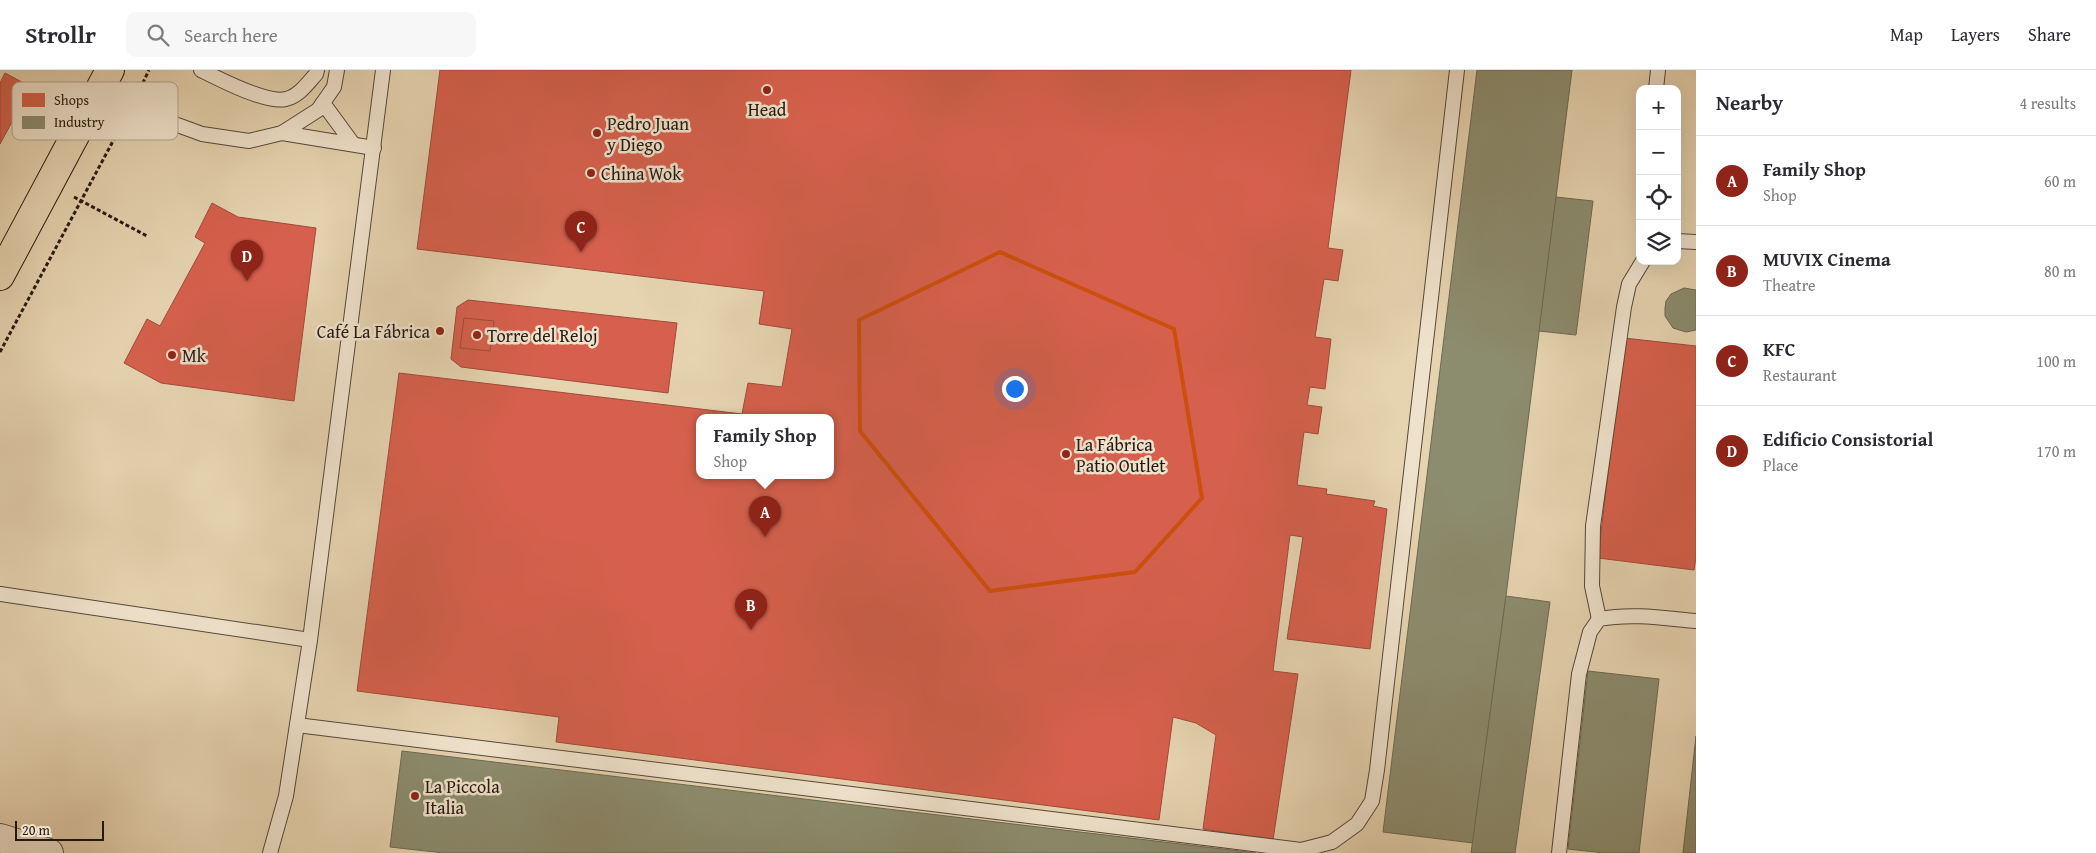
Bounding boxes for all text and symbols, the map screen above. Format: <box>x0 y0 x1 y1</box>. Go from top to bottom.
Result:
search box <box>126 12 476 57</box>
text: Strollr <box>25 17 96 52</box>
icon: search <box>144 21 172 49</box>
text: Search here <box>184 21 278 49</box>
text: Map <box>1890 21 1923 48</box>
text: Layers <box>1951 21 2000 48</box>
text: Share <box>2028 21 2071 48</box>
legend <box>12 82 178 140</box>
marker: Head <box>761 84 773 96</box>
map controls <box>1636 85 1681 265</box>
button: + <box>1636 85 1681 130</box>
text: Nearby <box>1716 87 1783 118</box>
text: Shops <box>54 90 89 110</box>
text: 4 results <box>2019 91 2076 115</box>
place label: Head <box>748 96 787 123</box>
place label: Pedro Juan y Diego <box>606 110 689 158</box>
text: Industry <box>54 112 104 132</box>
marker: Pedro Juan y Diego <box>591 127 603 139</box>
button: − <box>1636 130 1681 175</box>
text: Family Shop <box>1763 155 1866 183</box>
place label: China Wok <box>601 160 682 187</box>
marker: China Wok <box>585 167 597 179</box>
text: A <box>1727 169 1737 193</box>
text: 60 m <box>2044 169 2076 193</box>
button: locate <box>1636 175 1681 220</box>
text: Shop <box>1763 183 1797 207</box>
pin: C <box>565 211 597 252</box>
button: layers <box>1636 220 1681 265</box>
pin: D <box>231 240 263 281</box>
text: MUVIX Cinema <box>1763 245 1891 273</box>
text: B <box>1727 259 1737 283</box>
text: 80 m <box>2044 259 2076 283</box>
text: Theatre <box>1763 273 1816 297</box>
place label: Café La Fábrica <box>317 318 430 345</box>
place label: Torre del Reloj <box>487 322 598 349</box>
marker: Café La Fábrica <box>434 325 446 337</box>
marker: Torre del Reloj <box>471 329 483 341</box>
text: KFC <box>1763 335 1796 363</box>
place label: Mk <box>182 342 207 369</box>
marker: Mk <box>166 349 178 361</box>
text: C <box>1727 349 1737 373</box>
text: 100 m <box>2036 349 2076 373</box>
text: Restaurant <box>1763 363 1837 387</box>
your location <box>1002 376 1028 402</box>
popup <box>696 414 834 479</box>
text: Family Shop <box>714 421 816 449</box>
text: Edificio Consistorial <box>1763 425 1933 453</box>
place label: La Fábrica Patio Outlet <box>1076 431 1166 479</box>
text: D <box>1727 439 1737 463</box>
text: 170 m <box>2036 439 2076 463</box>
marker: La Fábrica Patio Outlet <box>1060 448 1072 460</box>
text: Shop <box>714 449 747 473</box>
text: Place <box>1763 453 1798 477</box>
pin: A <box>749 496 781 537</box>
pin: B <box>735 589 767 630</box>
place label: La Piccola Italia <box>425 773 500 821</box>
marker: La Piccola Italia <box>409 790 421 802</box>
scale bar <box>15 818 104 841</box>
text: 20 m <box>22 820 50 840</box>

